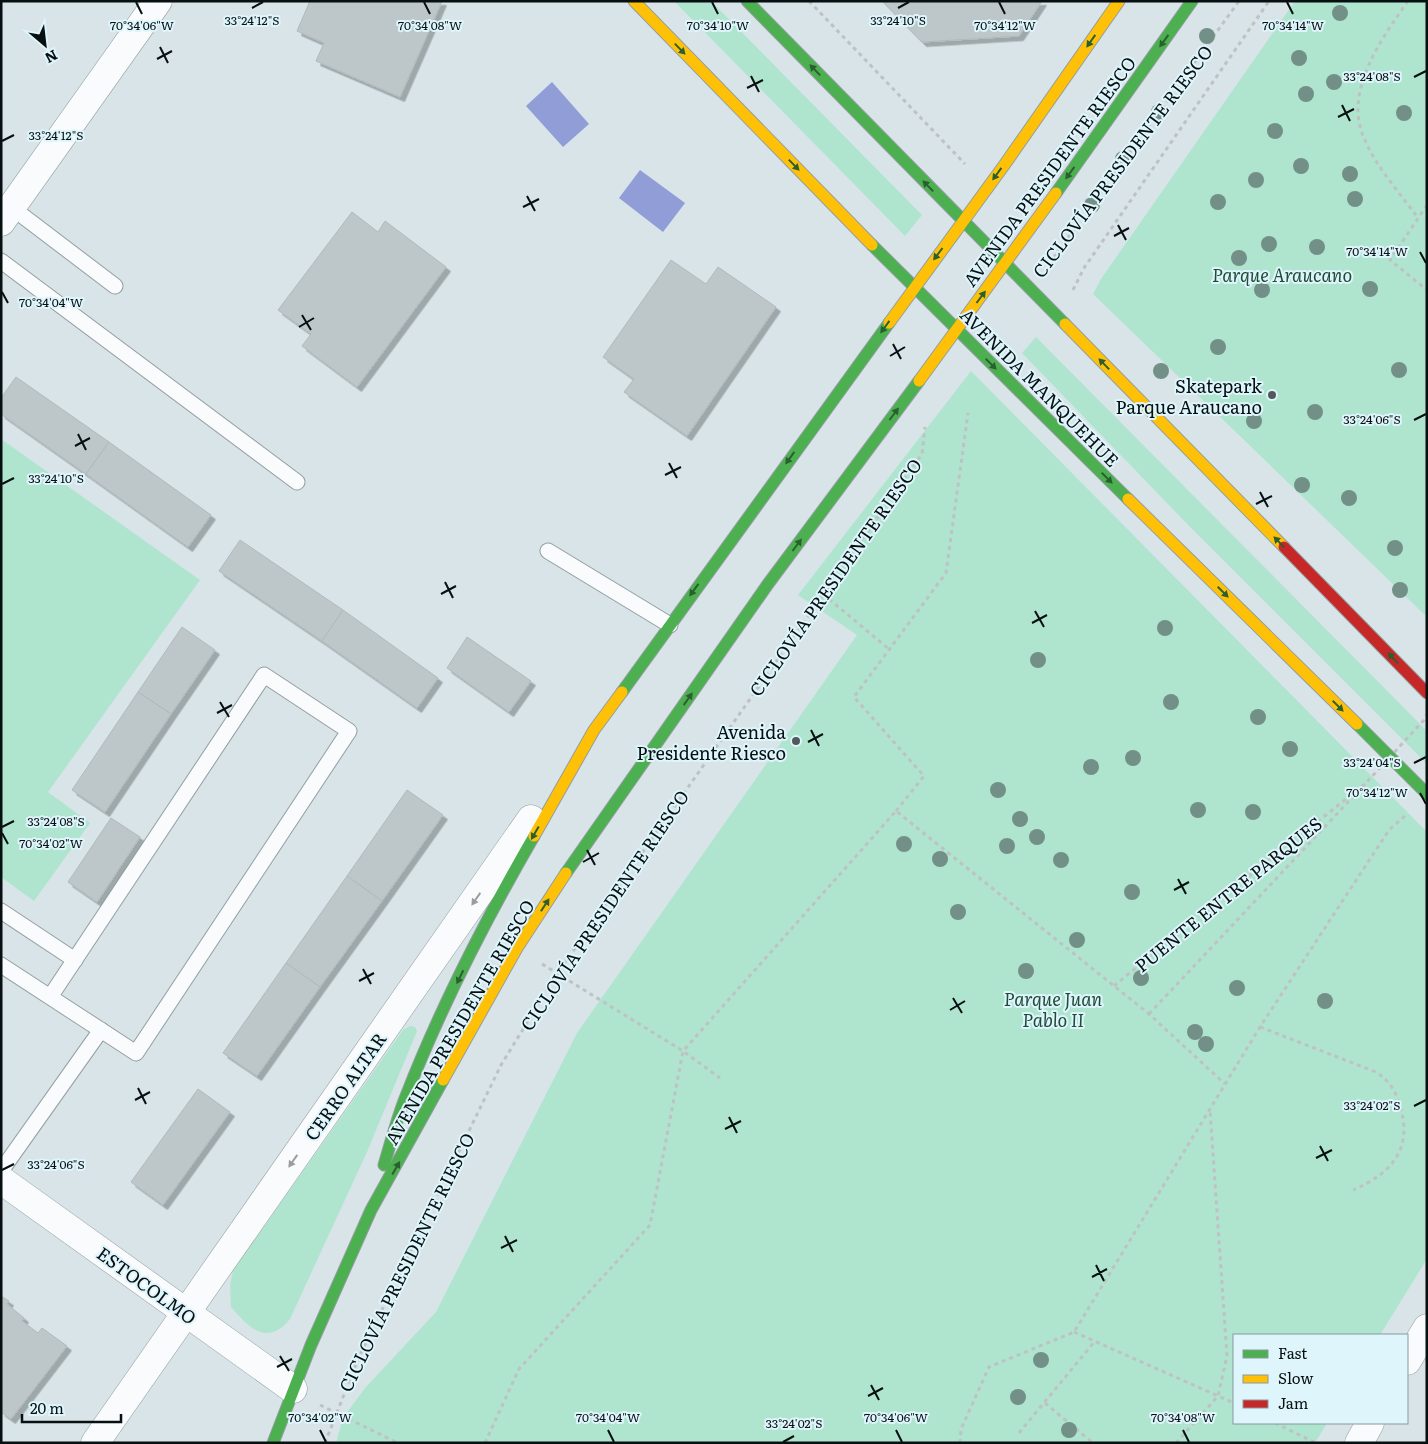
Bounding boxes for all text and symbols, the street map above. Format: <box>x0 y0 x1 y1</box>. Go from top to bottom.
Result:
text: 33°24'12"S <box>225 11 279 29</box>
text: 33°24'10"S <box>870 11 926 29</box>
text: 70°34'06"W <box>110 16 174 34</box>
text: 70°34'08"W <box>398 16 462 34</box>
text: 70°34'10"W <box>687 16 749 34</box>
text: 70°34'12"W <box>974 16 1036 34</box>
text: 70°34'14"W <box>1262 16 1324 34</box>
north arrow <box>20 20 70 70</box>
one-way arrow <box>1086 34 1096 48</box>
one-way arrow <box>1159 34 1169 48</box>
street label: CICLOVÍA PRESIDENTE RIESCO <box>1025 39 1219 283</box>
one-way arrow <box>674 42 686 54</box>
text: N <box>41 46 61 69</box>
street label: AVENIDA PRESIDENTE RIESCO <box>956 50 1142 292</box>
one-way arrow <box>809 65 821 77</box>
text: 33°24'08"S <box>1343 67 1401 85</box>
text: 33°24'12"S <box>29 126 83 144</box>
one-way arrow <box>788 159 800 171</box>
one-way arrow <box>1065 166 1075 180</box>
one-way arrow <box>992 167 1002 181</box>
one-way arrow <box>923 181 935 193</box>
text: 70°34'14"W <box>1346 242 1408 260</box>
one-way arrow <box>933 247 943 261</box>
park label: Parque Araucano <box>1212 261 1352 288</box>
one-way arrow <box>976 291 987 304</box>
text: 70°34'04"W <box>19 293 83 311</box>
street label: AVENIDA MANQUEHUE <box>954 301 1126 473</box>
one-way arrow <box>880 320 890 334</box>
one-way arrow <box>985 358 997 370</box>
one-way arrow <box>1098 358 1110 370</box>
place label: Skatepark Parque Araucano <box>1115 372 1263 420</box>
marker: Skatepark Parque Araucano <box>1266 389 1278 401</box>
one-way arrow <box>889 407 899 421</box>
text: 33°24'06"S <box>1343 410 1401 428</box>
street label: CICLOVÍA PRESIDENTE RIESCO <box>742 452 928 702</box>
one-way arrow <box>785 452 795 465</box>
text: 33°24'10"S <box>28 469 84 487</box>
one-way arrow <box>1101 472 1113 484</box>
one-way arrow <box>1273 537 1285 549</box>
one-way arrow <box>792 539 803 552</box>
one-way arrow <box>689 583 700 596</box>
one-way arrow <box>1216 586 1228 598</box>
one-way arrow <box>1387 652 1399 664</box>
one-way arrow <box>683 693 693 706</box>
one-way arrow <box>1332 700 1344 712</box>
place label: Avenida Presidente Riesco <box>636 718 786 766</box>
marker: Avenida Presidente Riesco <box>790 735 802 747</box>
text: 33°24'04"S <box>1343 753 1401 771</box>
text: 70°34'12"W <box>1346 783 1408 801</box>
street label: CICLOVÍA PRESIDENTE RIESCO <box>513 784 695 1036</box>
street label: PUENTE ENTRE PARQUES <box>1129 810 1327 978</box>
text: 33°24'08"S <box>27 812 85 830</box>
one-way arrow <box>531 826 540 840</box>
text: 70°34'02"W <box>19 834 83 852</box>
one-way arrow <box>471 892 481 906</box>
street label: AVENIDA PRESIDENTE RIESCO <box>378 894 540 1150</box>
one-way arrow <box>540 898 550 912</box>
one-way arrow <box>455 970 463 984</box>
park label: Parque Juan Pablo II <box>1004 985 1102 1033</box>
street label: CERRO ALTAR <box>297 1026 393 1146</box>
text: 33°24'02"S <box>1344 1096 1400 1114</box>
street label: CICLOVÍA PRESIDENTE RIESCO <box>331 1128 481 1396</box>
one-way arrow <box>288 1154 298 1168</box>
text: 33°24'06"S <box>27 1155 85 1173</box>
one-way arrow <box>391 1161 400 1174</box>
street label: ESTOCOLMO <box>92 1240 202 1330</box>
legend <box>1233 1334 1408 1424</box>
text: Fast <box>1278 1341 1307 1364</box>
text: Slow <box>1278 1366 1313 1389</box>
text: Jam <box>1278 1391 1309 1414</box>
scale bar <box>22 1392 121 1424</box>
text: 20 m <box>30 1396 64 1419</box>
text: 70°34'02"W <box>288 1408 352 1426</box>
text: 70°34'04"W <box>576 1408 640 1426</box>
text: 70°34'06"W <box>864 1408 928 1426</box>
text: 70°34'08"W <box>1151 1408 1215 1426</box>
text: 33°24'02"S <box>766 1414 822 1432</box>

